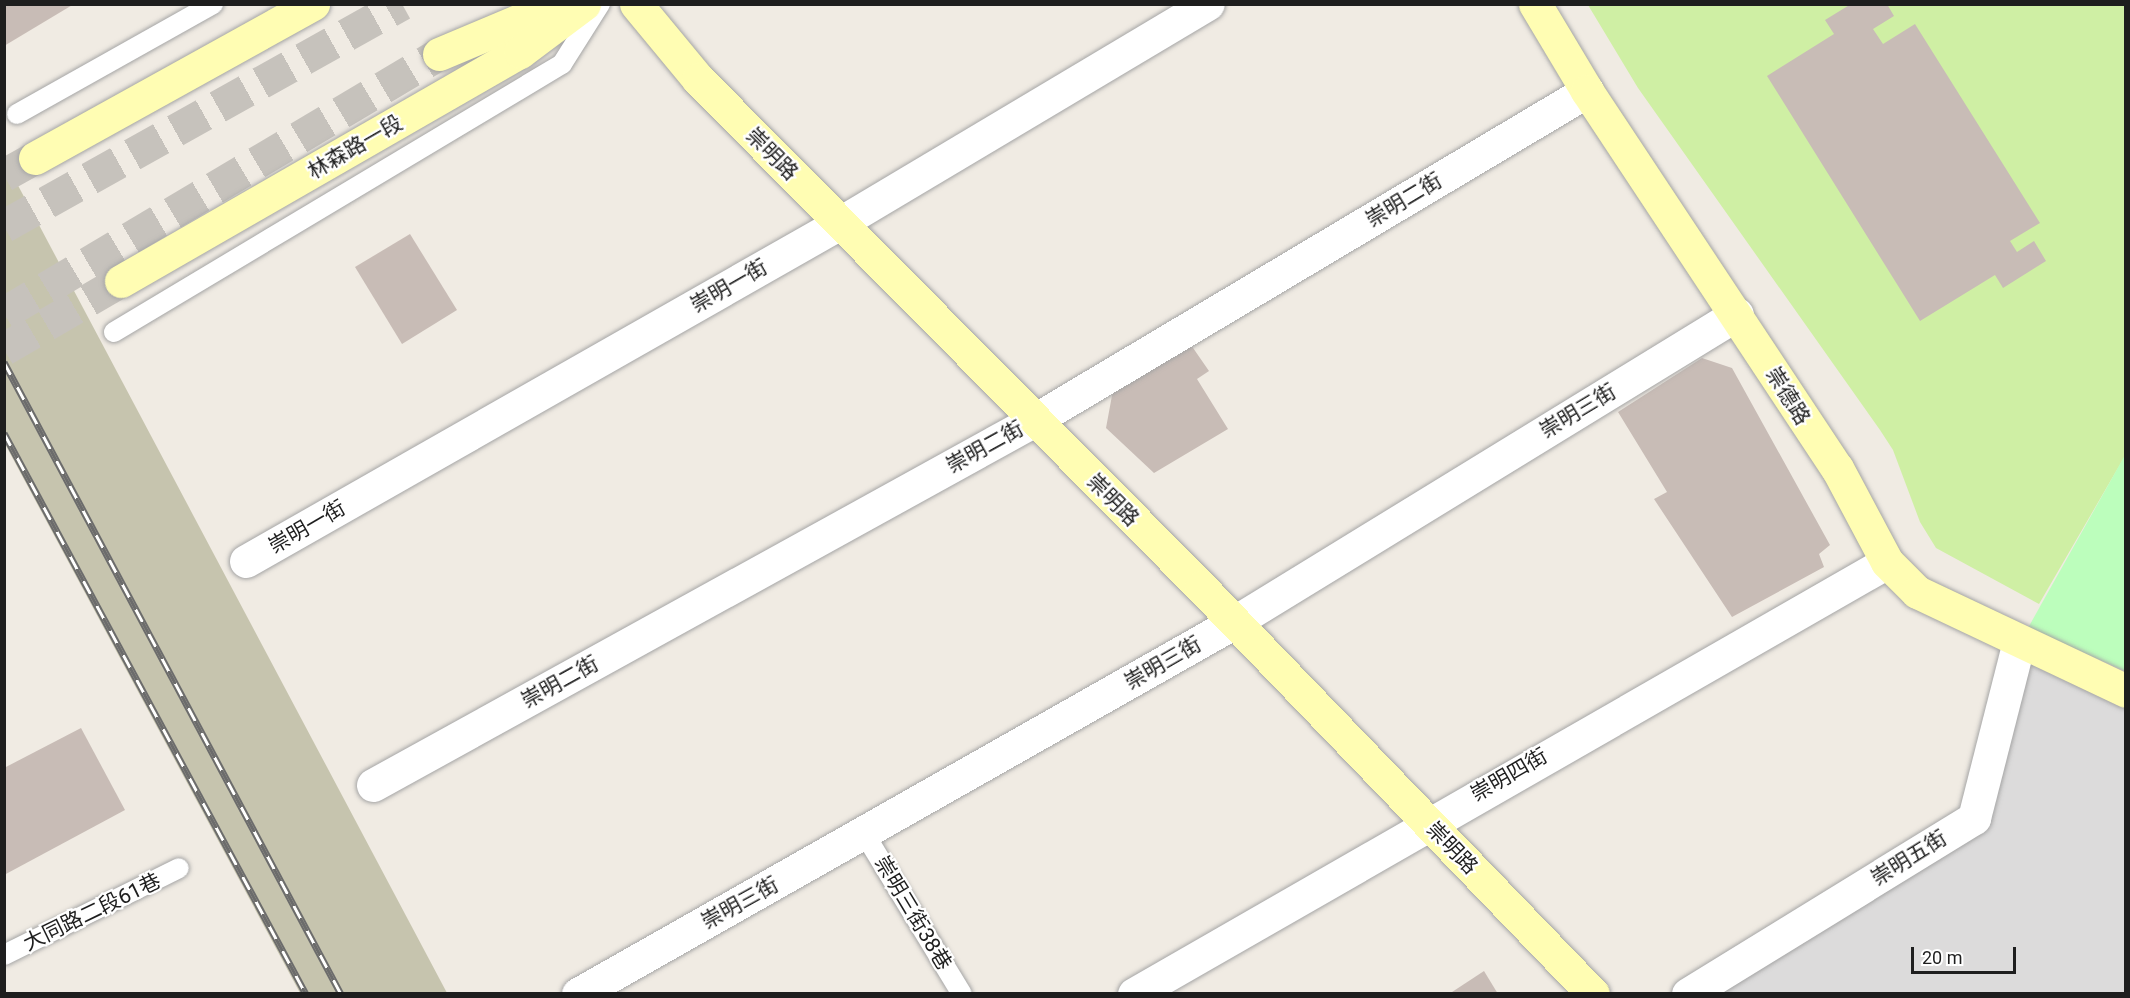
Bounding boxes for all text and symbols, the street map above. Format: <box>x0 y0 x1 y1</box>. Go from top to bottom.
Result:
street label: 林森路一段 <box>303 110 407 184</box>
street label: 崇明路 <box>741 123 803 185</box>
street label: 崇明二街 <box>1362 168 1446 232</box>
street label: 崇明一街 <box>686 254 772 318</box>
street label: 崇德路 <box>1761 363 1815 429</box>
street label: 崇明三街 <box>1536 379 1620 443</box>
street label: 崇明二街 <box>942 416 1028 478</box>
street label: 崇明路 <box>1082 469 1144 531</box>
street label: 崇明一街 <box>264 495 350 559</box>
street label: 崇明三街 <box>1120 631 1206 695</box>
street label: 崇明二街 <box>517 651 603 713</box>
street label: 崇明四街 <box>1466 743 1552 807</box>
street label: 崇明路 <box>1421 817 1483 879</box>
street label: 崇明五街 <box>1867 825 1951 891</box>
street label: 崇明三街38巷 <box>869 851 957 975</box>
street label: 大同路二段61巷 <box>19 868 165 956</box>
street label: 崇明三街 <box>697 872 783 934</box>
scale bar <box>1914 935 2019 973</box>
text: 20 m <box>1922 947 1962 968</box>

